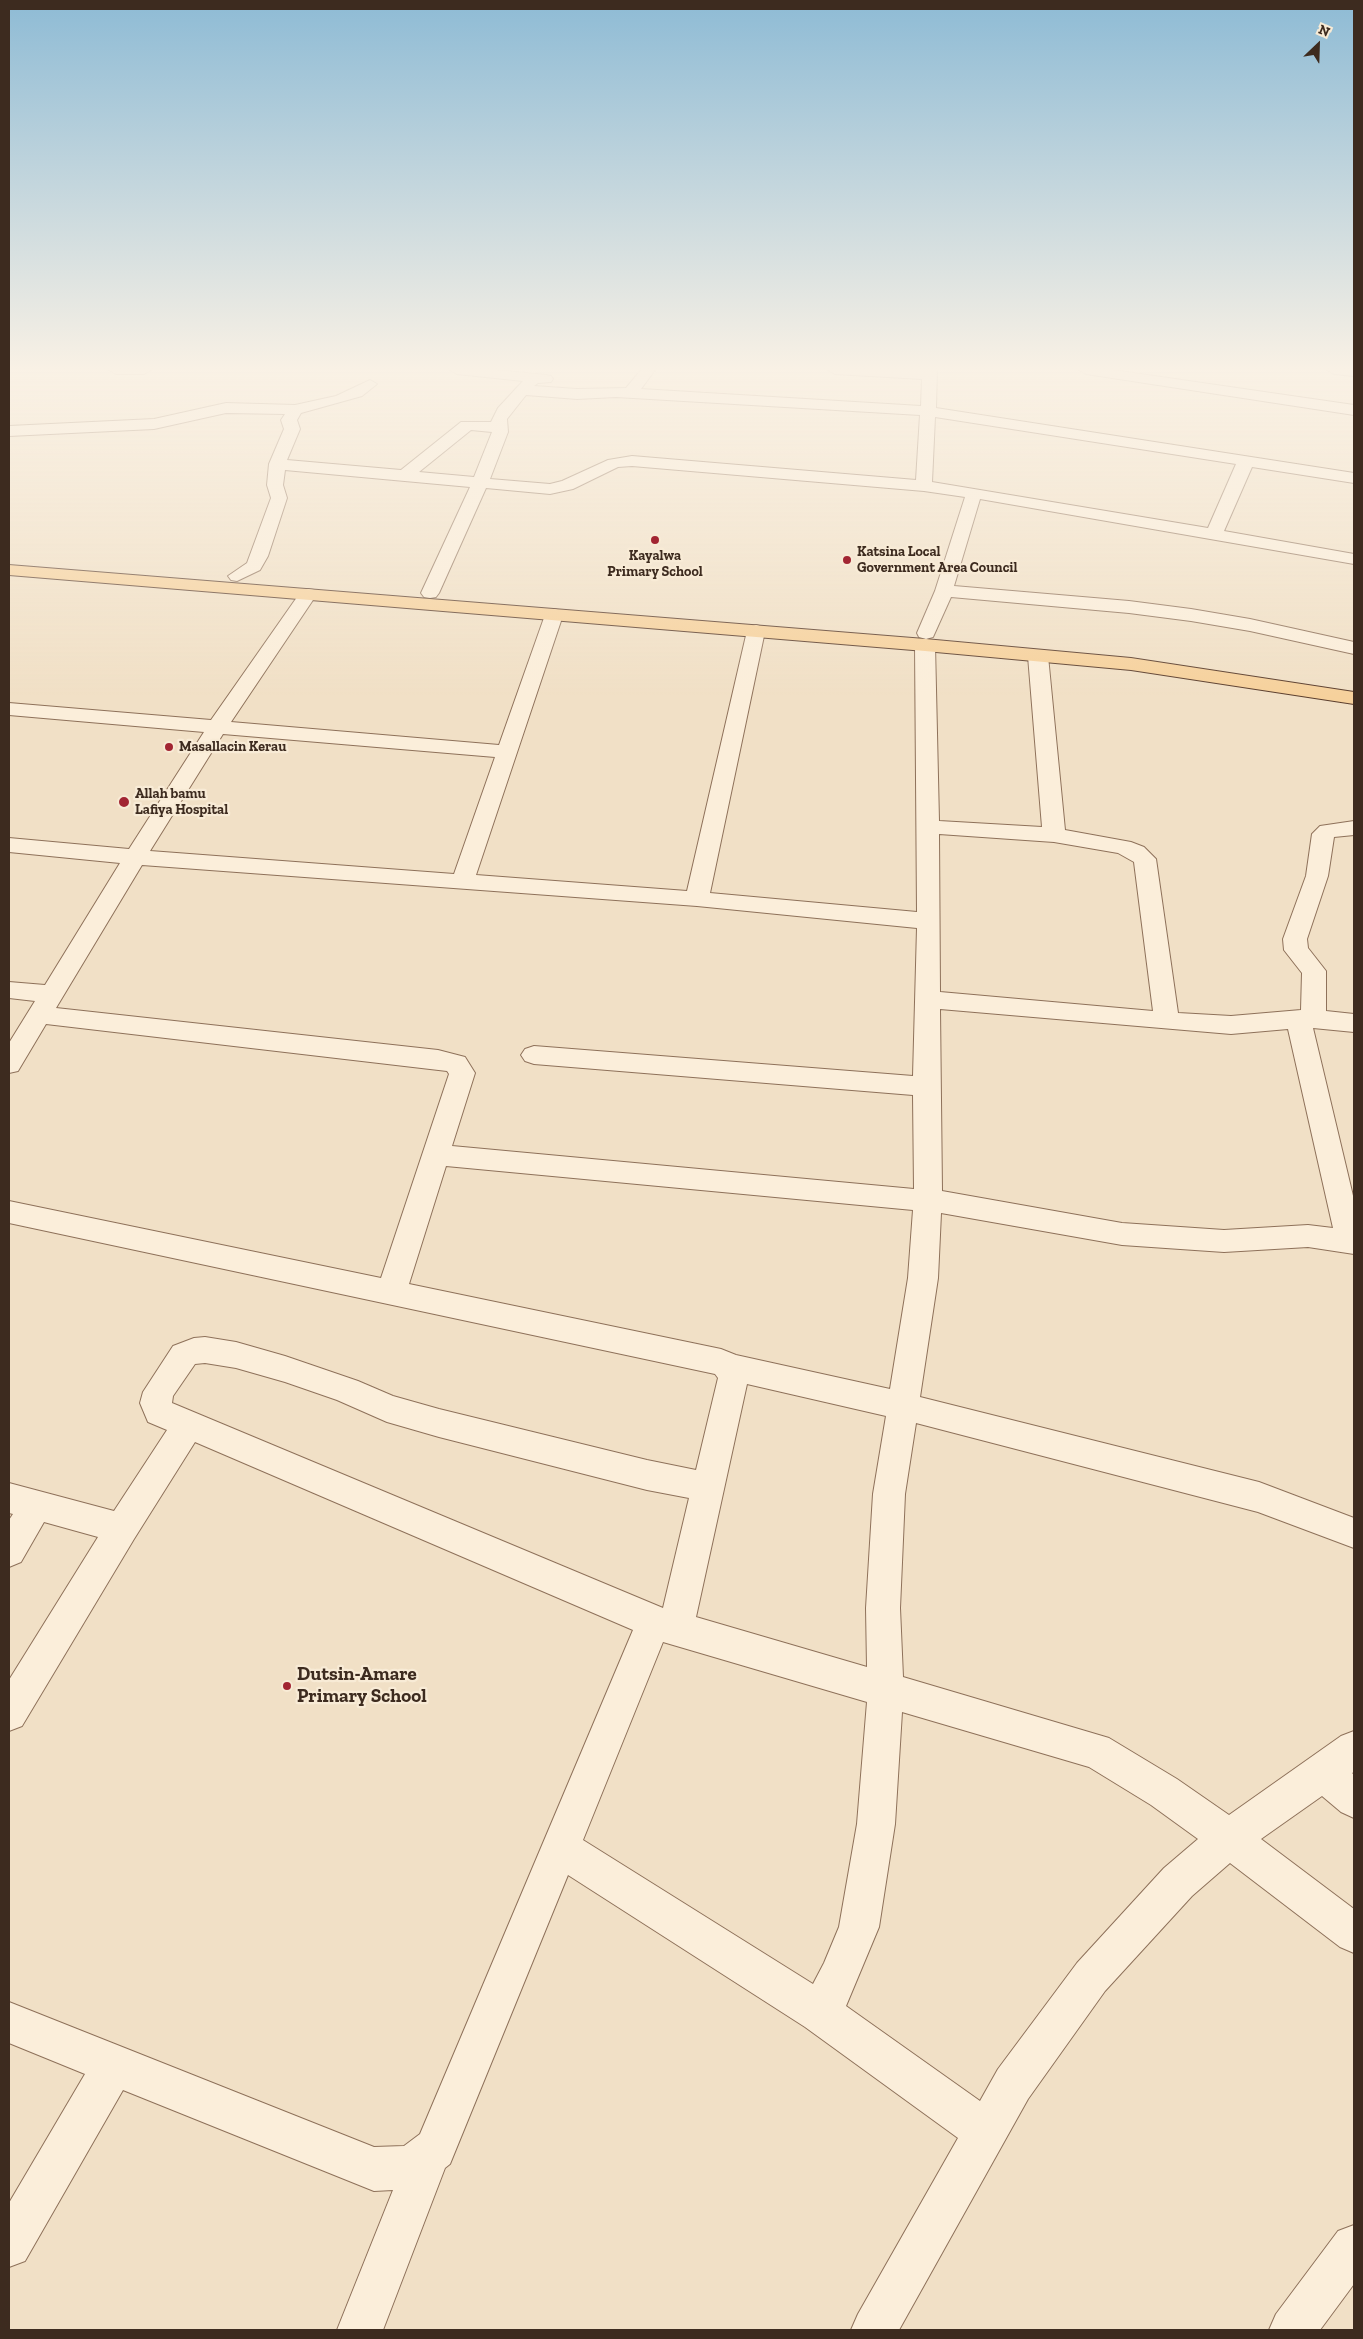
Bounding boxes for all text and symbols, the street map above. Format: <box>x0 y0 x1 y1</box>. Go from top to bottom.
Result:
north arrow <box>1293 20 1343 70</box>
text: N <box>1316 21 1333 41</box>
marker: Kayalwa Primary School <box>649 534 661 546</box>
place label: Katsina Local Government Area Council <box>857 544 1017 576</box>
place label: Kayalwa Primary School <box>607 548 703 580</box>
marker: Katsina Local Government Area Council <box>841 554 853 566</box>
place label: Masallacin Kerau <box>179 739 286 755</box>
marker: Masallacin Kerau <box>163 741 175 753</box>
place label: Allah bamu Lafiya Hospital <box>135 786 228 819</box>
marker: Allah bamu Lafiya Hospital <box>117 795 131 809</box>
place label: Dutsin-Amare Primary School <box>297 1664 427 1708</box>
marker: Dutsin-Amare Primary School <box>281 1680 293 1692</box>

